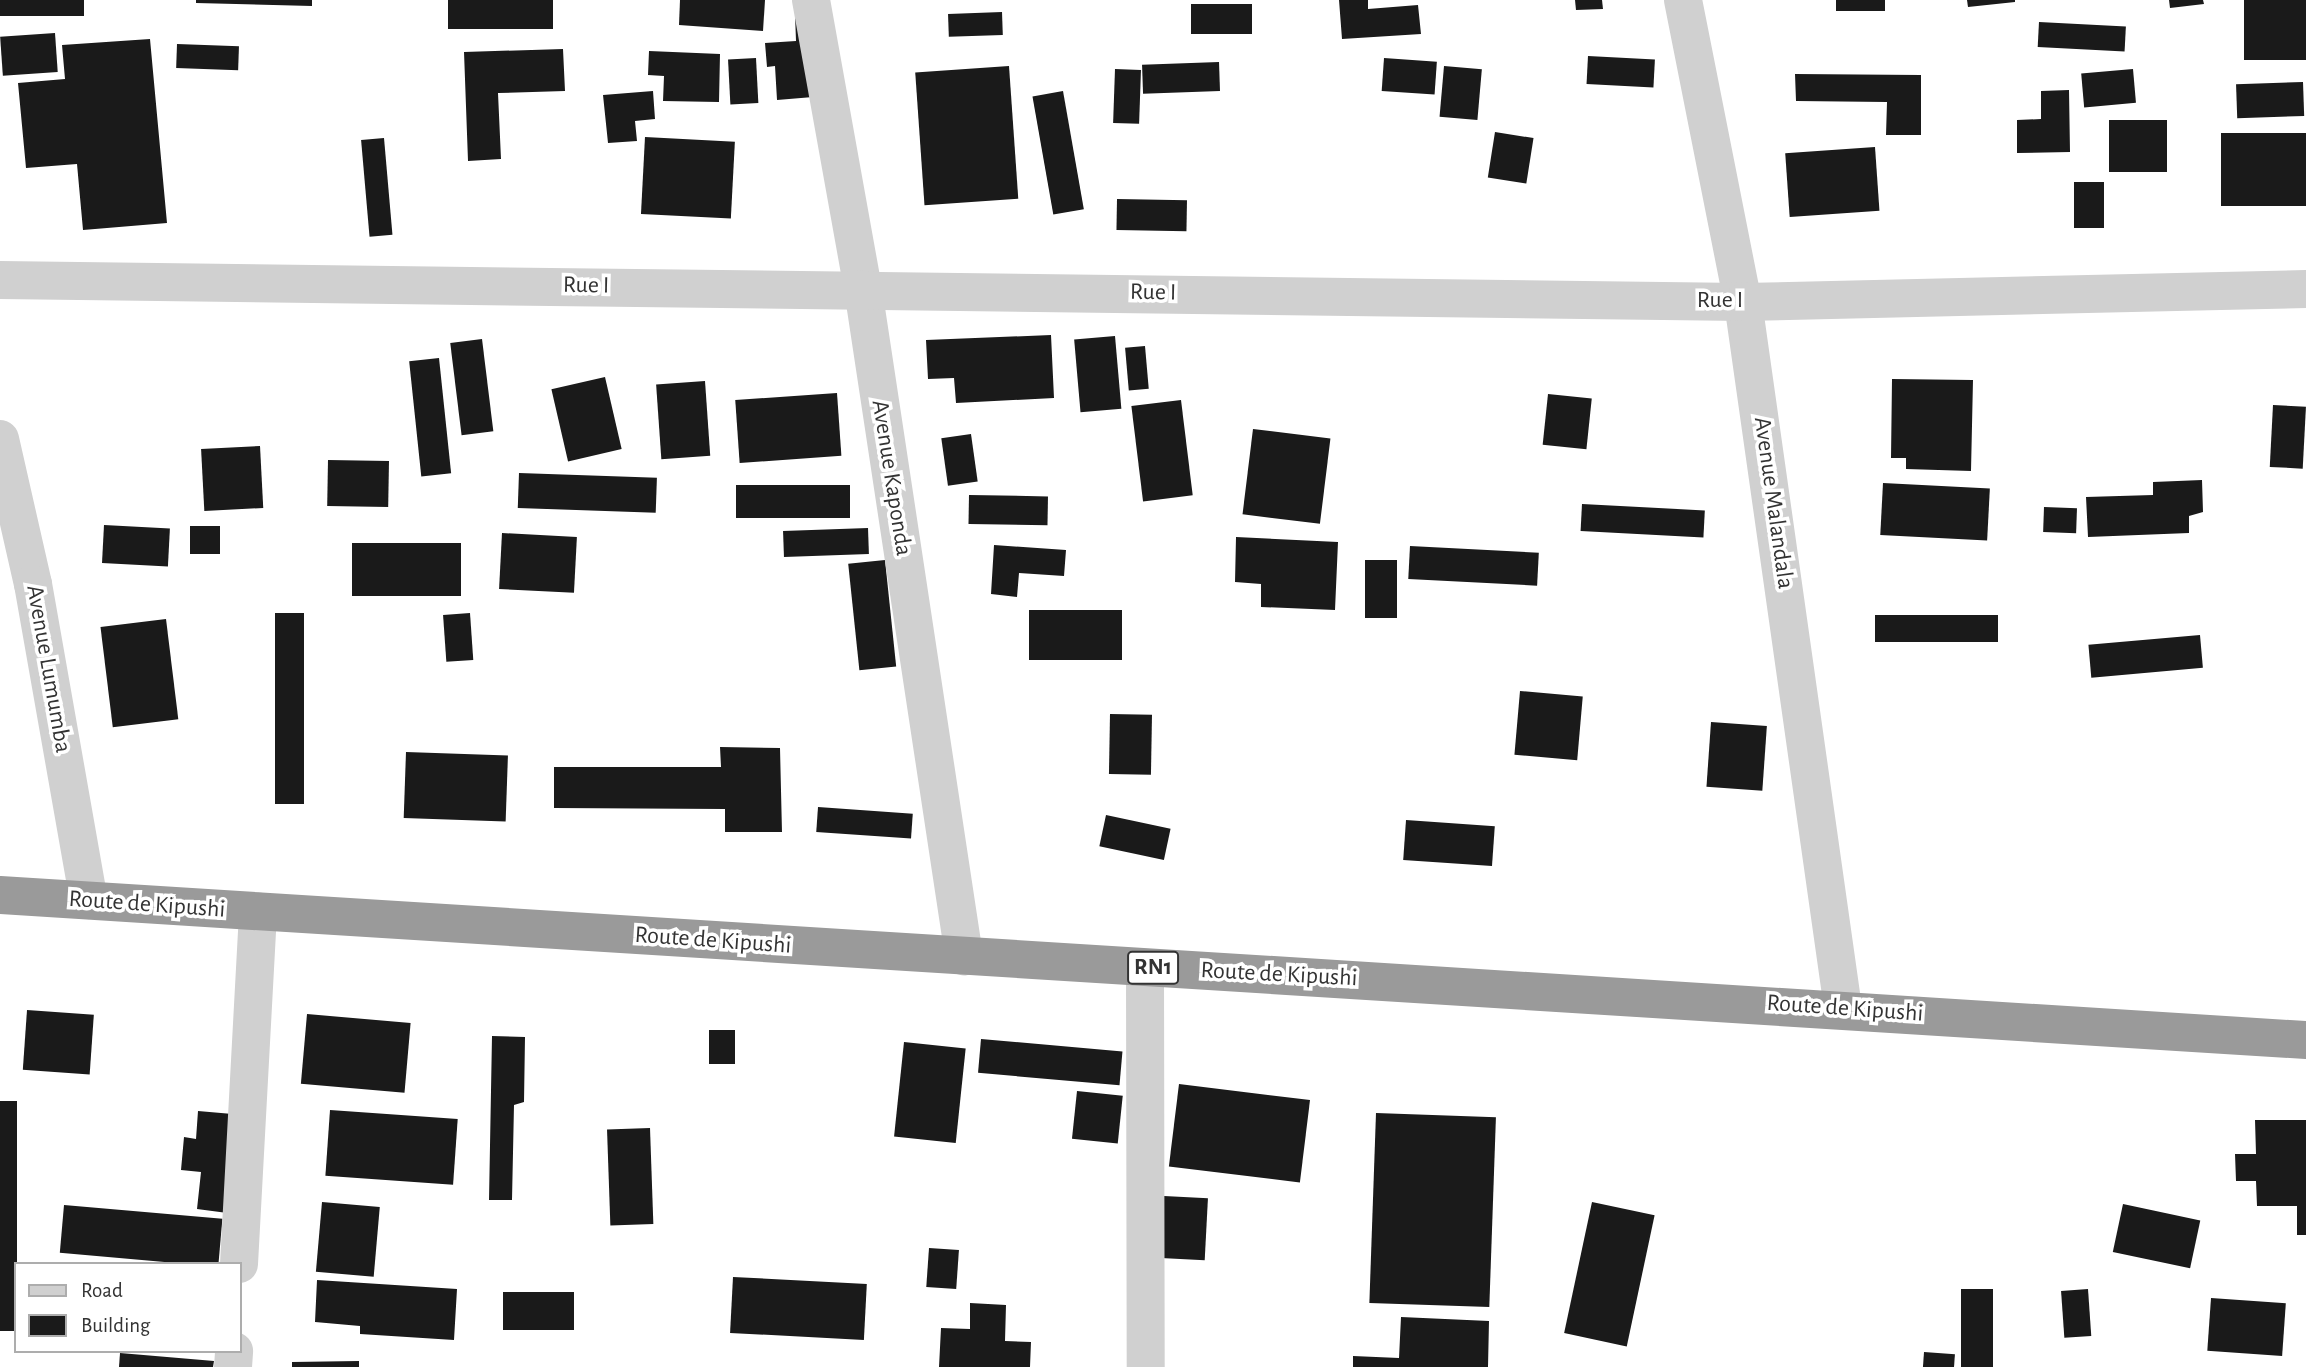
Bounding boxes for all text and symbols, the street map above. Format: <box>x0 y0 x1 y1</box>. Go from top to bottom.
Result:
street label: Rue I <box>562 271 610 301</box>
street label: Rue I <box>1129 278 1177 308</box>
street label: Rue I <box>1697 287 1743 315</box>
street label: Avenue Kaponda <box>864 398 918 558</box>
street label: Avenue Malandala <box>1747 415 1799 591</box>
street label: Avenue Lumumba <box>19 583 77 755</box>
street label: Route de Kipushi <box>68 885 226 925</box>
street label: Route de Kipushi <box>634 921 792 961</box>
road number: RN1 <box>1127 948 1179 987</box>
street label: Route de Kipushi <box>1200 957 1358 993</box>
street label: Route de Kipushi <box>1766 989 1924 1029</box>
legend <box>14 1262 242 1353</box>
text: Road <box>81 1280 123 1301</box>
text: Building <box>81 1315 150 1336</box>

